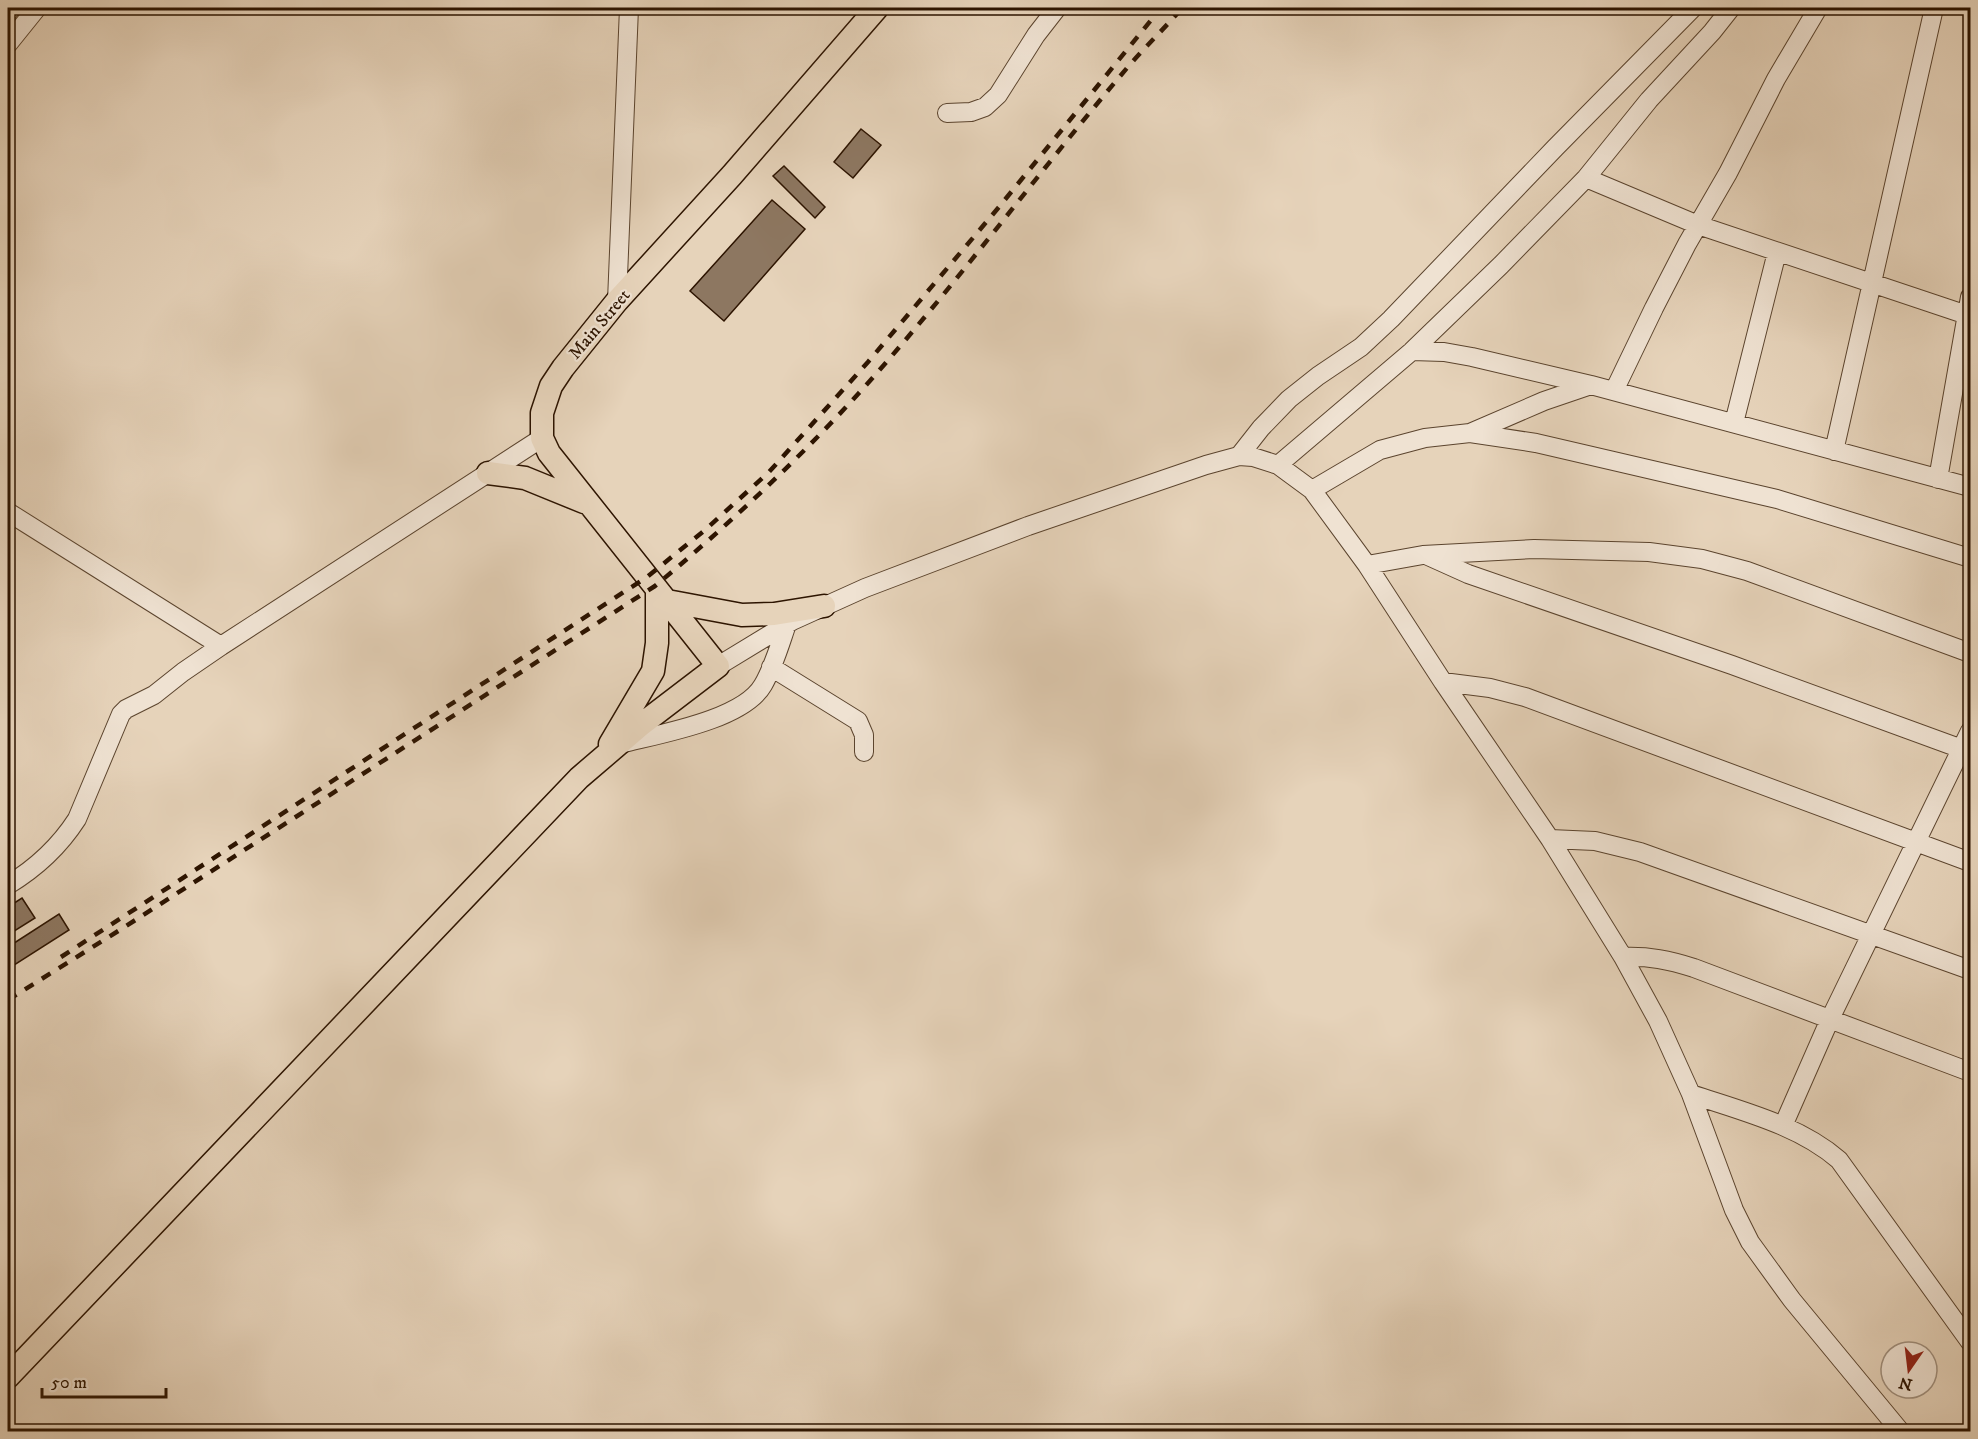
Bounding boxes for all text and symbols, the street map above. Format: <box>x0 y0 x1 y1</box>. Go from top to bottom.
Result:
street label: Main Street <box>564 285 636 364</box>
north arrow <box>1879 1340 1939 1400</box>
scale bar <box>42 1361 166 1399</box>
text: 50 m <box>51 1372 87 1394</box>
text: N <box>1897 1372 1914 1395</box>

